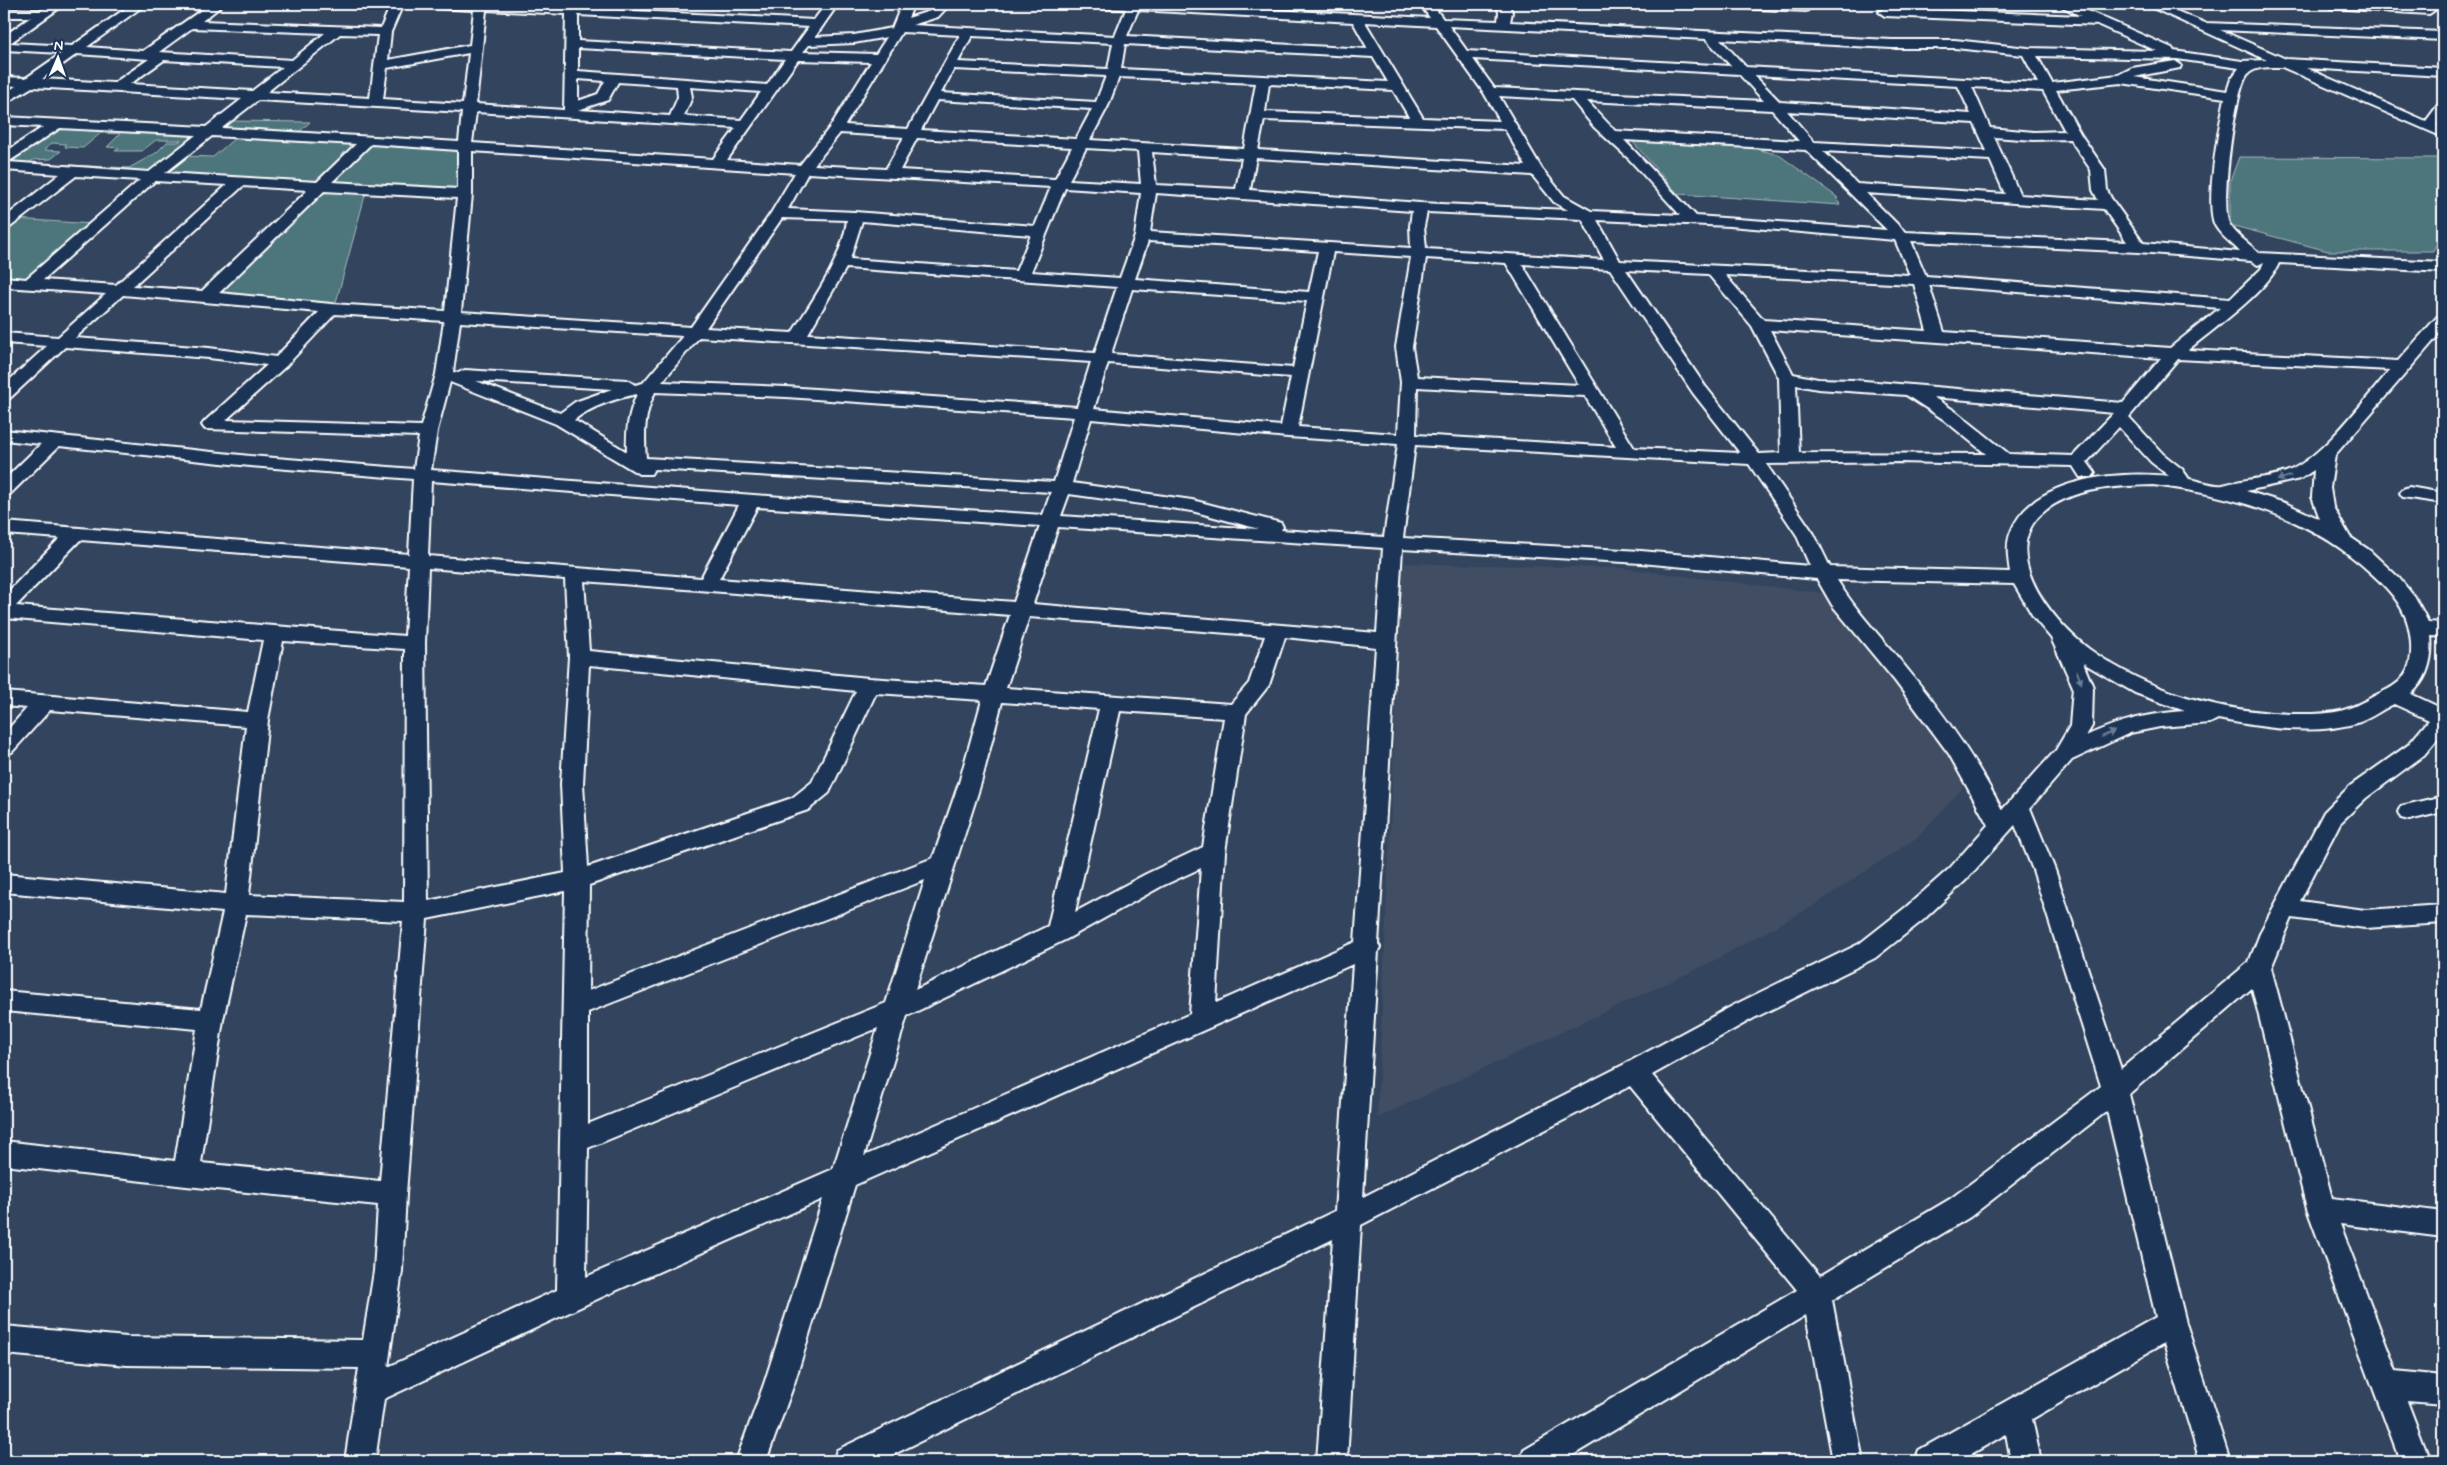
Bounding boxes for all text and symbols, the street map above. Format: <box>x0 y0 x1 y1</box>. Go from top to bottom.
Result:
north arrow <box>32 32 82 82</box>
text: N <box>53 37 63 55</box>
one-way arrow <box>2277 474 2292 482</box>
one-way arrow <box>2075 670 2083 685</box>
one-way arrow <box>2101 730 2115 738</box>

